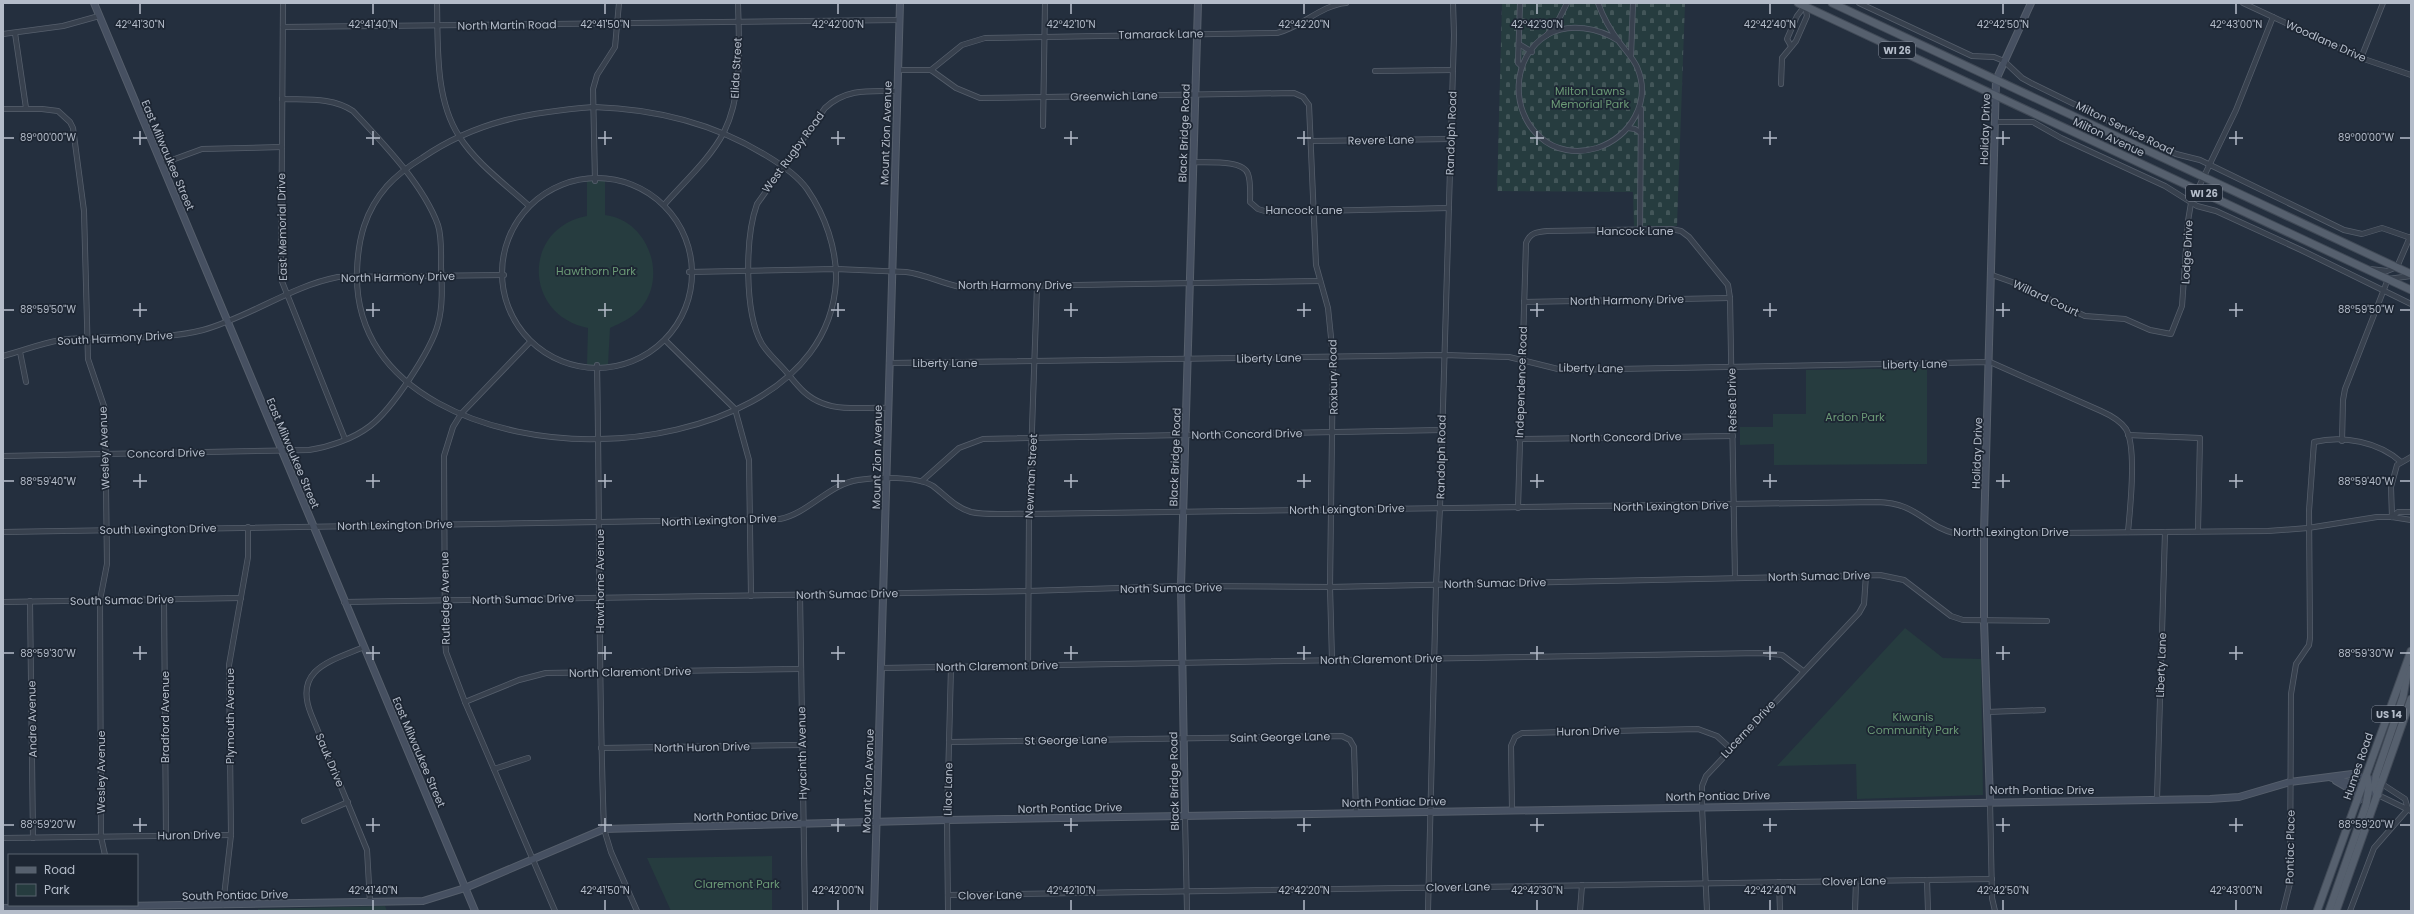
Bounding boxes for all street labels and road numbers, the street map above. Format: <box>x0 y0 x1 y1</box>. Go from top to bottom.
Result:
street label: North Martin Road <box>457 16 557 34</box>
street label: Woodlane Drive <box>2283 16 2369 66</box>
street label: Tamarack Lane <box>1118 25 1204 43</box>
street label: Elida Street <box>726 37 746 99</box>
road number: WI 26 <box>1879 42 1915 58</box>
street label: Mount Zion Avenue <box>876 80 896 186</box>
street label: Black Bridge Road <box>1174 83 1194 183</box>
street label: Greenwich Lane <box>1070 87 1158 105</box>
street label: Randolph Road <box>1442 91 1460 175</box>
street label: Holiday Drive <box>1976 93 1994 165</box>
street label: East Milwaukee Street <box>137 97 199 213</box>
street label: Milton Service Road <box>2073 97 2177 159</box>
street label: West Rugby Road <box>758 108 828 196</box>
street label: Milton Avenue <box>2071 113 2148 161</box>
street label: Revere Lane <box>1348 131 1415 149</box>
street label: East Memorial Drive <box>273 173 291 281</box>
road number: WI 26 <box>2186 185 2222 201</box>
street label: Hancock Lane <box>1265 202 1343 218</box>
street label: Lodge Drive <box>2177 219 2197 284</box>
street label: Hancock Lane <box>1596 223 1674 239</box>
street label: North Harmony Drive <box>341 268 455 286</box>
street label: Willard Court <box>2010 276 2082 320</box>
street label: North Harmony Drive <box>958 277 1072 293</box>
street label: North Harmony Drive <box>1570 291 1684 309</box>
street label: Independence Road <box>1511 326 1531 438</box>
street label: South Harmony Drive <box>57 327 173 349</box>
street label: Roxbury Road <box>1324 339 1342 415</box>
street label: Liberty Lane <box>1236 349 1302 367</box>
street label: Liberty Lane <box>913 355 978 371</box>
street label: Liberty Lane <box>1882 355 1948 373</box>
street label: Liberty Lane <box>1558 359 1624 377</box>
street label: Refset Drive <box>1723 368 1741 432</box>
street label: East Milwaukee Street <box>262 395 324 511</box>
street label: Mount Zion Avenue <box>868 404 886 509</box>
street label: Wesley Avenue <box>95 406 113 490</box>
street label: Black Bridge Road <box>1165 407 1185 507</box>
street label: Randolph Road <box>1432 415 1450 499</box>
street label: Holiday Drive <box>1968 417 1986 489</box>
street label: North Concord Drive <box>1191 425 1303 443</box>
street label: North Concord Drive <box>1570 428 1682 446</box>
street label: Newman Street <box>1021 433 1041 519</box>
street label: Concord Drive <box>127 444 205 462</box>
street label: North Lexington Drive <box>1613 497 1729 515</box>
street label: North Lexington Drive <box>1289 500 1405 518</box>
street label: North Lexington Drive <box>661 510 777 530</box>
street label: North Lexington Drive <box>337 516 453 534</box>
street label: South Lexington Drive <box>99 520 217 538</box>
street label: North Lexington Drive <box>1953 524 2069 540</box>
street label: Hawthorne Avenue <box>592 529 608 633</box>
street label: Rutledge Avenue <box>436 551 454 645</box>
street label: North Sumac Drive <box>1768 567 1870 585</box>
street label: North Sumac Drive <box>1444 574 1546 592</box>
street label: North Sumac Drive <box>1120 579 1222 597</box>
street label: North Sumac Drive <box>796 585 898 603</box>
street label: North Sumac Drive <box>472 590 574 608</box>
street label: South Sumac Drive <box>70 591 174 609</box>
street label: Liberty Lane <box>2152 632 2170 698</box>
street label: North Claremont Drive <box>1320 650 1442 668</box>
street label: North Claremont Drive <box>936 657 1058 675</box>
street label: North Claremont Drive <box>569 663 691 681</box>
street label: Plymouth Avenue <box>222 668 238 764</box>
street label: Bradford Avenue <box>157 671 173 763</box>
street label: Andre Avenue <box>23 680 41 758</box>
street label: East Milwaukee Street <box>388 694 450 810</box>
street label: Lucerne Drive <box>1717 696 1779 761</box>
street label: Hyacinth Avenue <box>793 706 811 800</box>
road number: US 14 <box>2372 706 2406 722</box>
street label: Huron Drive <box>1556 722 1620 740</box>
street label: Mount Zion Avenue <box>858 728 878 834</box>
street label: Saint George Lane <box>1230 728 1330 746</box>
street label: Wesley Avenue <box>93 730 109 814</box>
street label: Humes Road <box>2339 730 2377 802</box>
street label: Sauk Drive <box>311 731 349 790</box>
street label: St George Lane <box>1024 731 1108 749</box>
street label: Black Bridge Road <box>1165 731 1183 831</box>
street label: North Huron Drive <box>654 738 750 756</box>
street label: Lilac Lane <box>940 762 956 816</box>
street label: North Pontiac Drive <box>1990 782 2094 798</box>
street label: North Pontiac Drive <box>1666 787 1771 805</box>
street label: North Pontiac Drive <box>1342 793 1447 811</box>
street label: North Pontiac Drive <box>1018 799 1123 817</box>
street label: North Pontiac Drive <box>694 807 799 825</box>
street label: Pontiac Place <box>2281 810 2299 884</box>
street label: Huron Drive <box>157 826 221 844</box>
street label: Clover Lane <box>1822 872 1886 890</box>
street label: Clover Lane <box>1426 878 1490 896</box>
street label: South Pontiac Drive <box>182 886 288 904</box>
street label: Clover Lane <box>958 886 1022 904</box>

